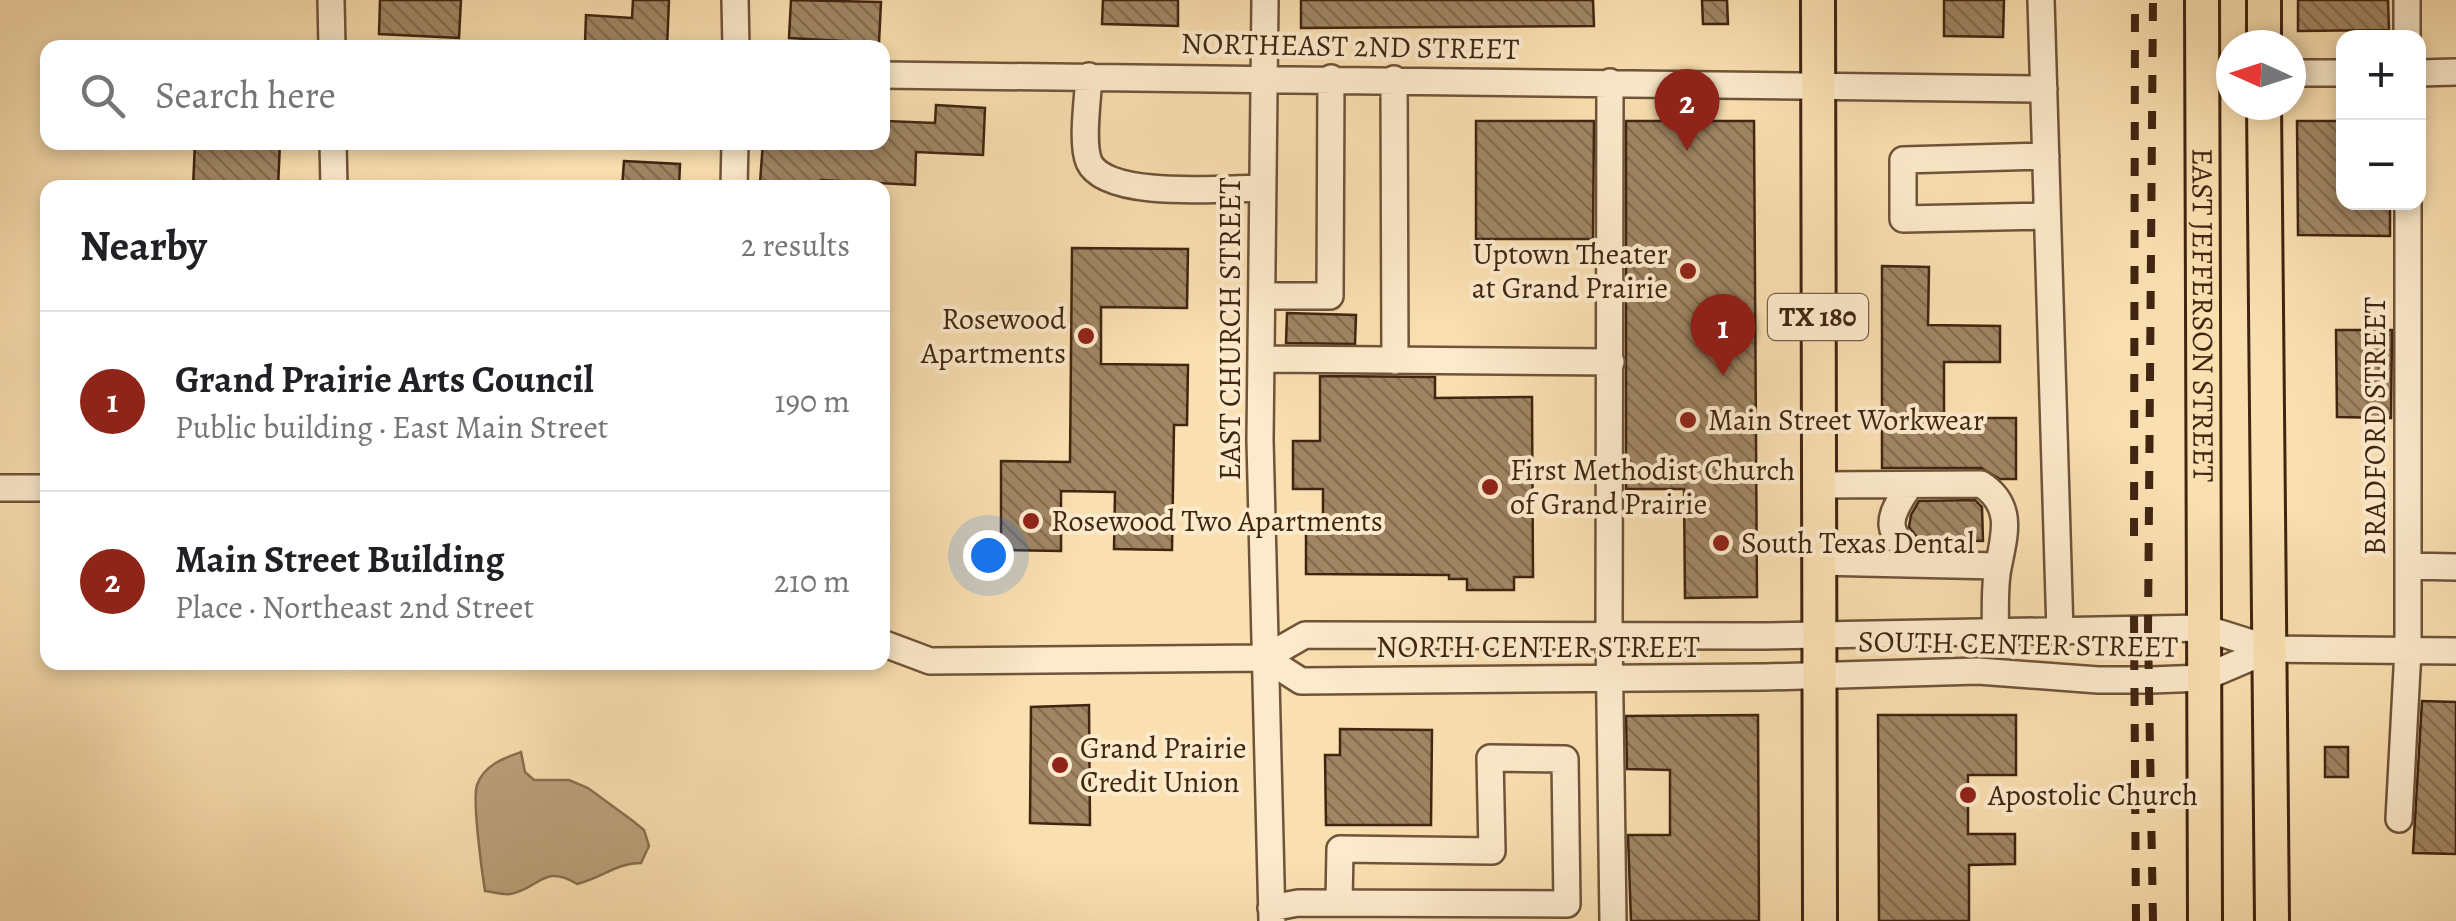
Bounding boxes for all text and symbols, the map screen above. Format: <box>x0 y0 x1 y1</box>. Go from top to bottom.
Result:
street label: NORTHEAST 2ND STREET <box>1180 23 1520 69</box>
north arrow <box>2216 30 2306 120</box>
map controls <box>2336 30 2426 210</box>
button: + <box>2336 30 2426 120</box>
search box <box>40 40 890 150</box>
icon: search <box>75 68 130 123</box>
pin: 2 <box>1654 68 1720 151</box>
text: Search here <box>155 69 336 121</box>
button: − <box>2336 120 2426 210</box>
street label: EAST JEFFERSON STREET <box>2182 148 2224 483</box>
street label: EAST CHURCH STREET <box>1210 177 1250 481</box>
text: Nearby <box>80 217 207 274</box>
text: 2 results <box>741 223 850 267</box>
place label: Uptown Theater at Grand Prairie <box>1472 234 1668 308</box>
marker: Uptown Theater at Grand Prairie <box>1677 260 1699 282</box>
pin: 1 <box>1690 294 1756 376</box>
road number: TX 180 <box>1768 294 1868 340</box>
street label: BRADFORD STREET <box>2355 296 2395 555</box>
place label: Rosewood Apartments <box>920 299 1067 373</box>
marker: Rosewood Apartments <box>1075 325 1097 347</box>
text: Grand Prairie Arts Council <box>175 353 594 405</box>
text: 1 <box>107 379 118 423</box>
text: 190 m <box>774 379 850 423</box>
place label: Main Street Workwear <box>1708 400 1984 440</box>
text: Public building · East Main Street <box>175 405 608 449</box>
marker: Main Street Workwear <box>1677 409 1699 431</box>
place label: First Methodist Church of Grand Prairie <box>1510 450 1795 524</box>
marker: First Methodist Church of Grand Prairie <box>1479 476 1501 498</box>
place label: Rosewood Two Apartments <box>1051 501 1383 541</box>
marker: Rosewood Two Apartments <box>1020 510 1042 532</box>
place label: South Texas Dental <box>1741 523 1975 563</box>
your location <box>963 530 1014 581</box>
marker: South Texas Dental <box>1710 532 1732 554</box>
text: Main Street Building <box>175 533 505 585</box>
text: 2 <box>105 559 120 603</box>
text: 210 m <box>774 559 850 603</box>
text: Place · Northeast 2nd Street <box>175 585 534 629</box>
street label: SOUTH CENTER STREET <box>1858 621 2179 667</box>
street label: NORTH CENTER STREET <box>1376 627 1701 667</box>
place label: Grand Prairie Credit Union <box>1080 728 1246 802</box>
marker: Grand Prairie Credit Union <box>1049 754 1071 776</box>
place label: Apostolic Church <box>1987 775 2198 815</box>
marker: Apostolic Church <box>1957 784 1979 806</box>

